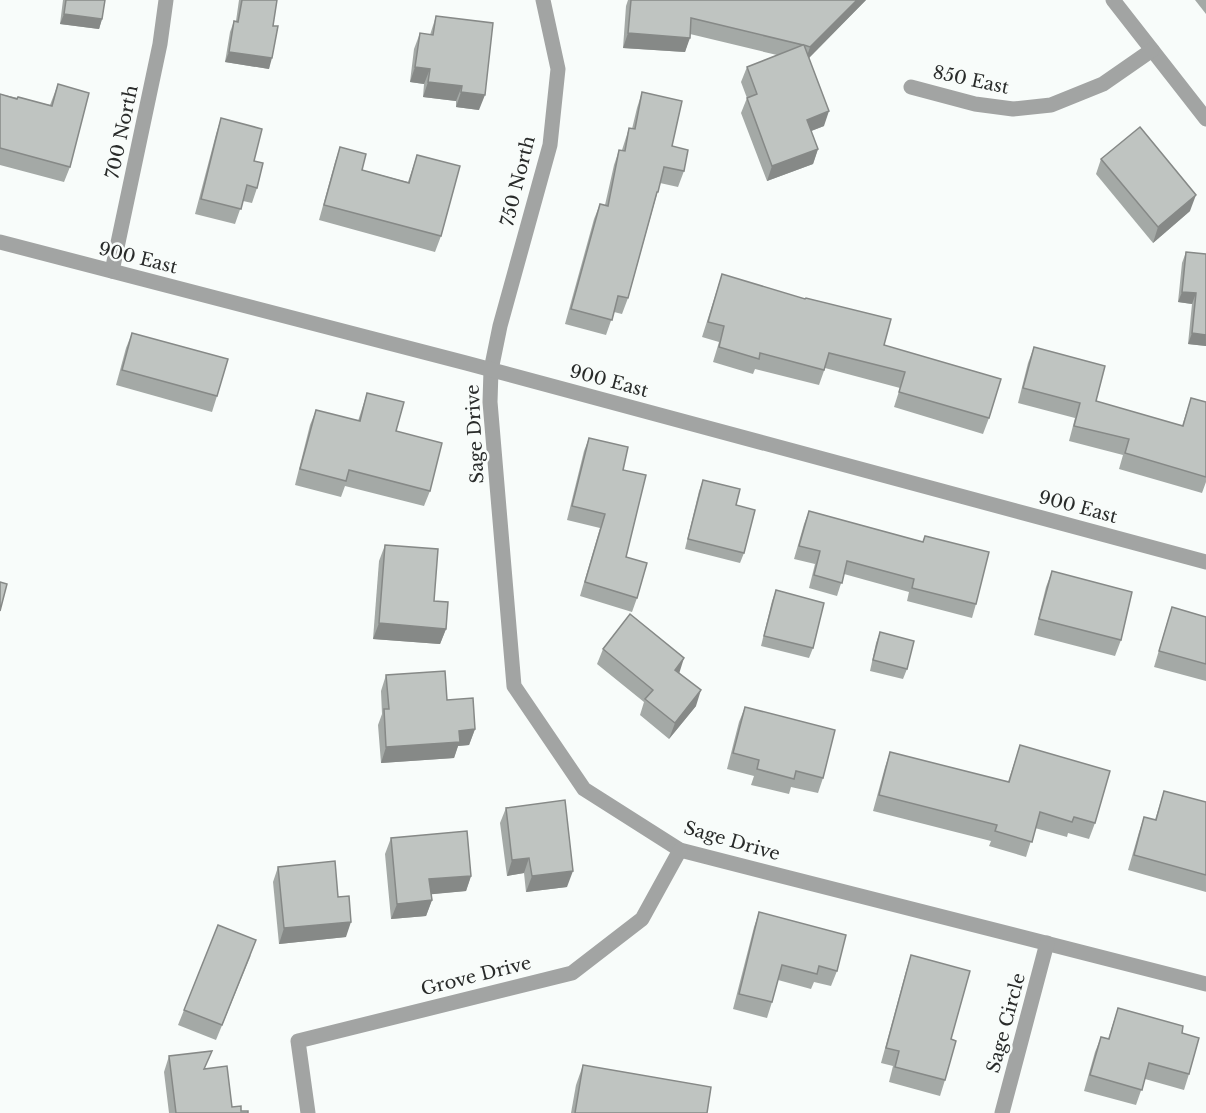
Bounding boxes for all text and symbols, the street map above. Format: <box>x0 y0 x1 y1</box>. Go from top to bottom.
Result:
street label: 850 East <box>931 61 1011 99</box>
street label: 700 North <box>101 83 143 181</box>
street label: 750 North <box>496 134 540 228</box>
street label: 900 East <box>96 238 180 278</box>
street label: 900 East <box>567 360 651 402</box>
street label: Sage Drive <box>461 384 489 484</box>
street label: 900 East <box>1036 486 1120 528</box>
street label: Sage Drive <box>681 817 783 865</box>
street label: Grove Drive <box>419 952 533 1000</box>
street label: Sage Circle <box>982 971 1030 1075</box>

